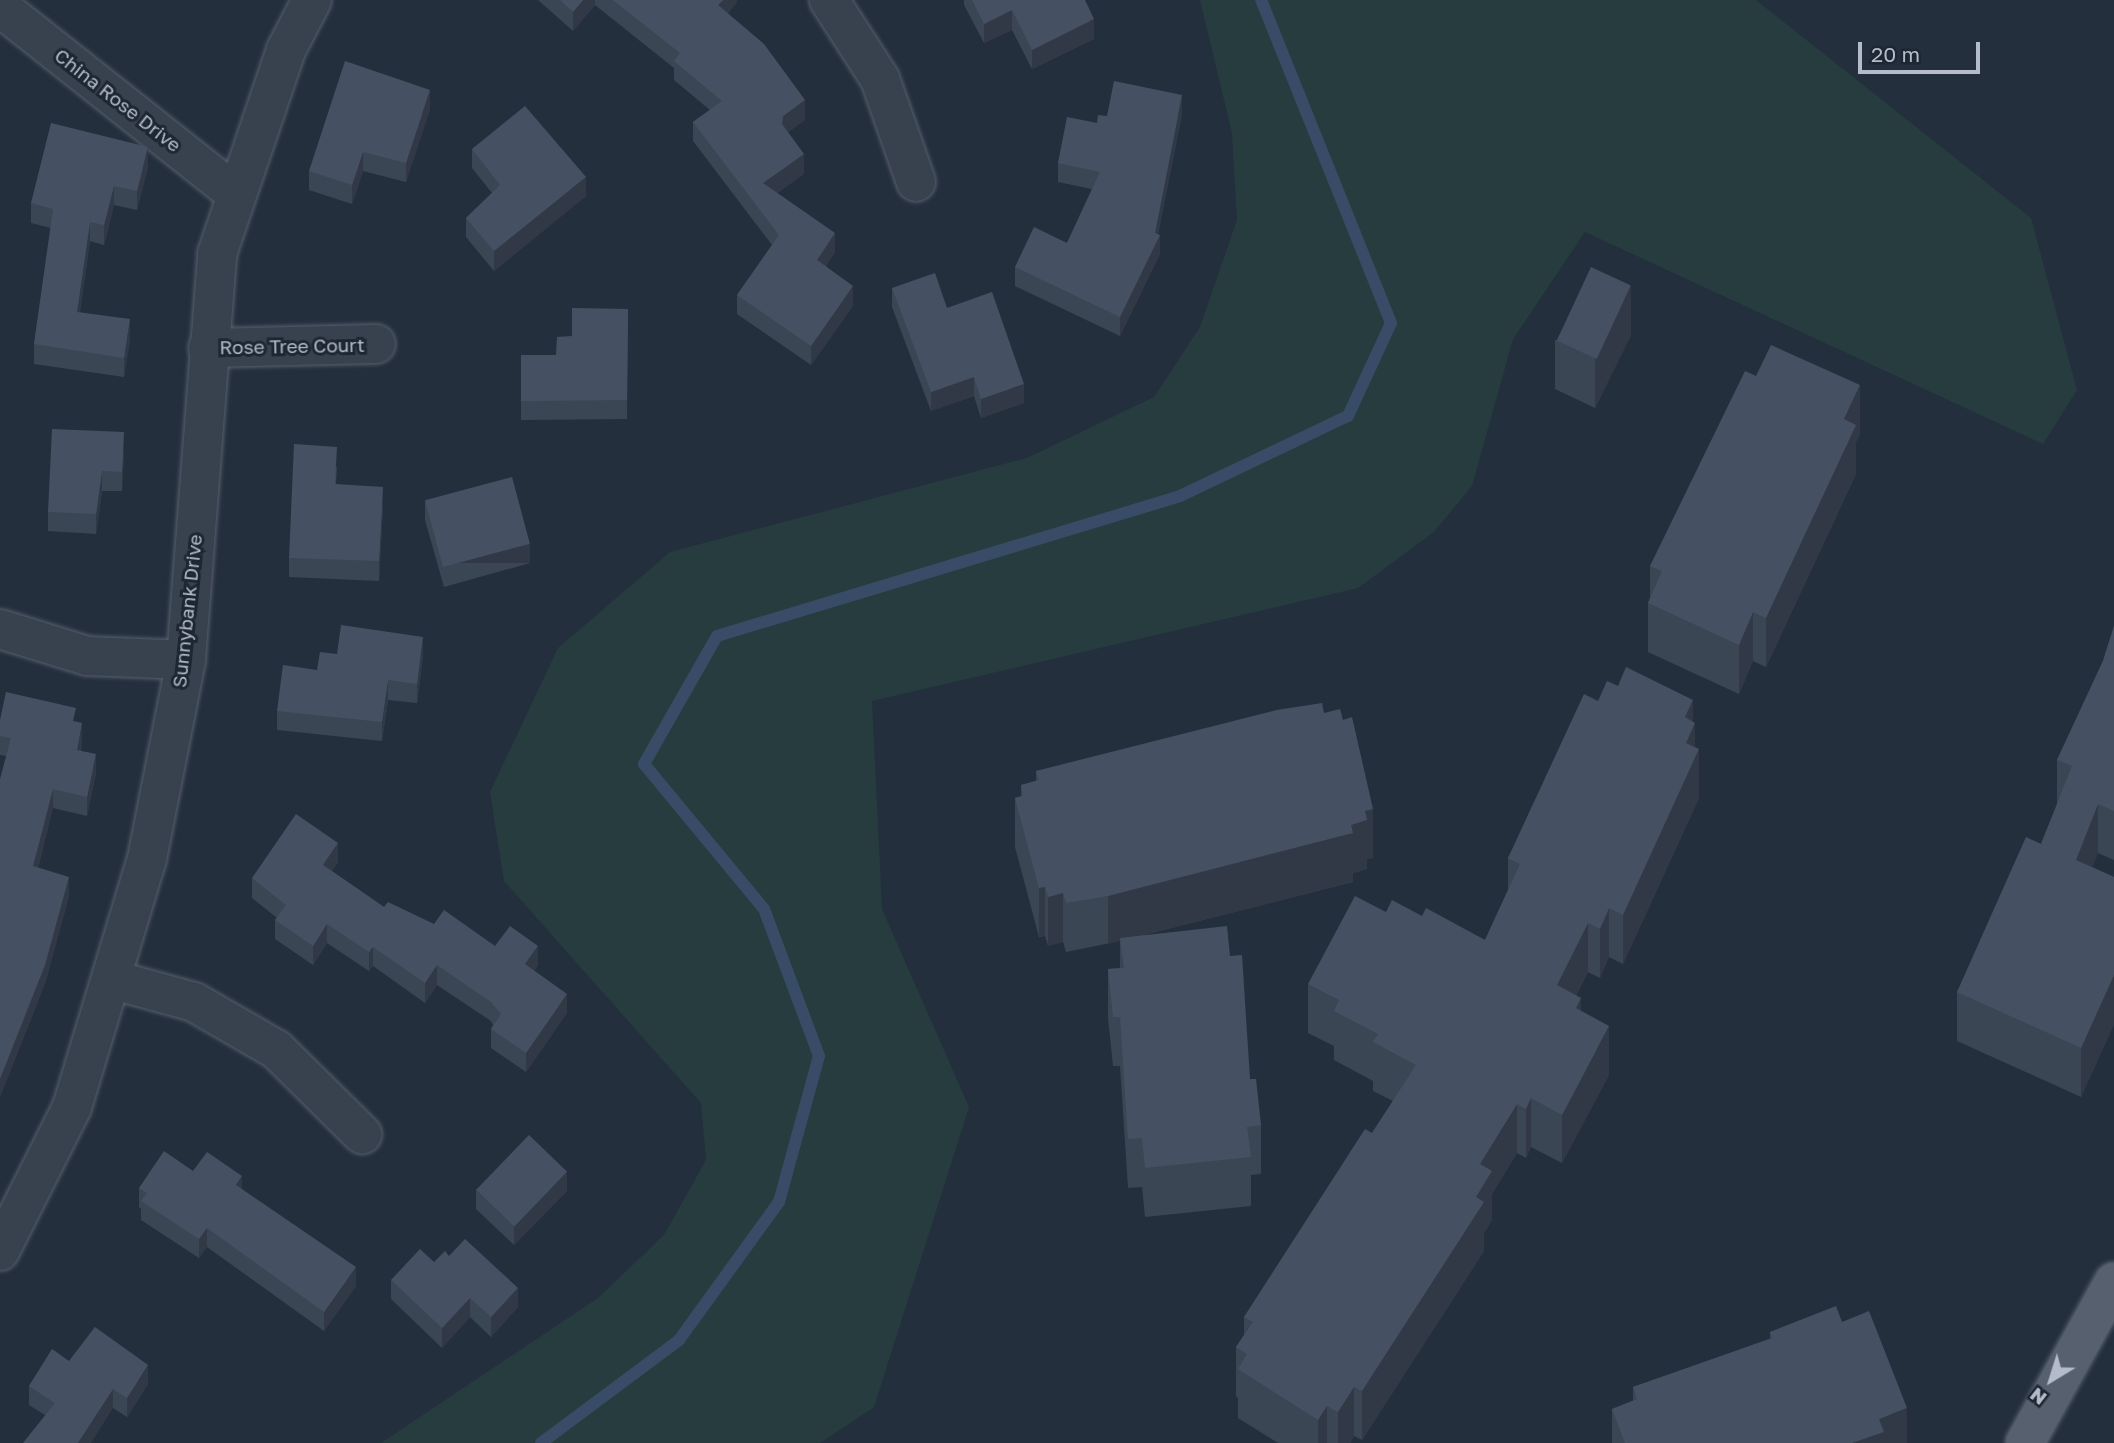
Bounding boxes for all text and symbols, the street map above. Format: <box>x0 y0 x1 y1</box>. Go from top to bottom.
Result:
scale bar <box>1862 28 1984 72</box>
text: 20 m <box>1871 41 1920 67</box>
street label: China Rose Drive <box>50 44 186 156</box>
street label: Rose Tree Court <box>219 333 365 359</box>
street label: Sunnybank Drive <box>168 533 206 689</box>
north arrow <box>2016 1345 2086 1415</box>
text: N <box>2025 1383 2051 1410</box>

